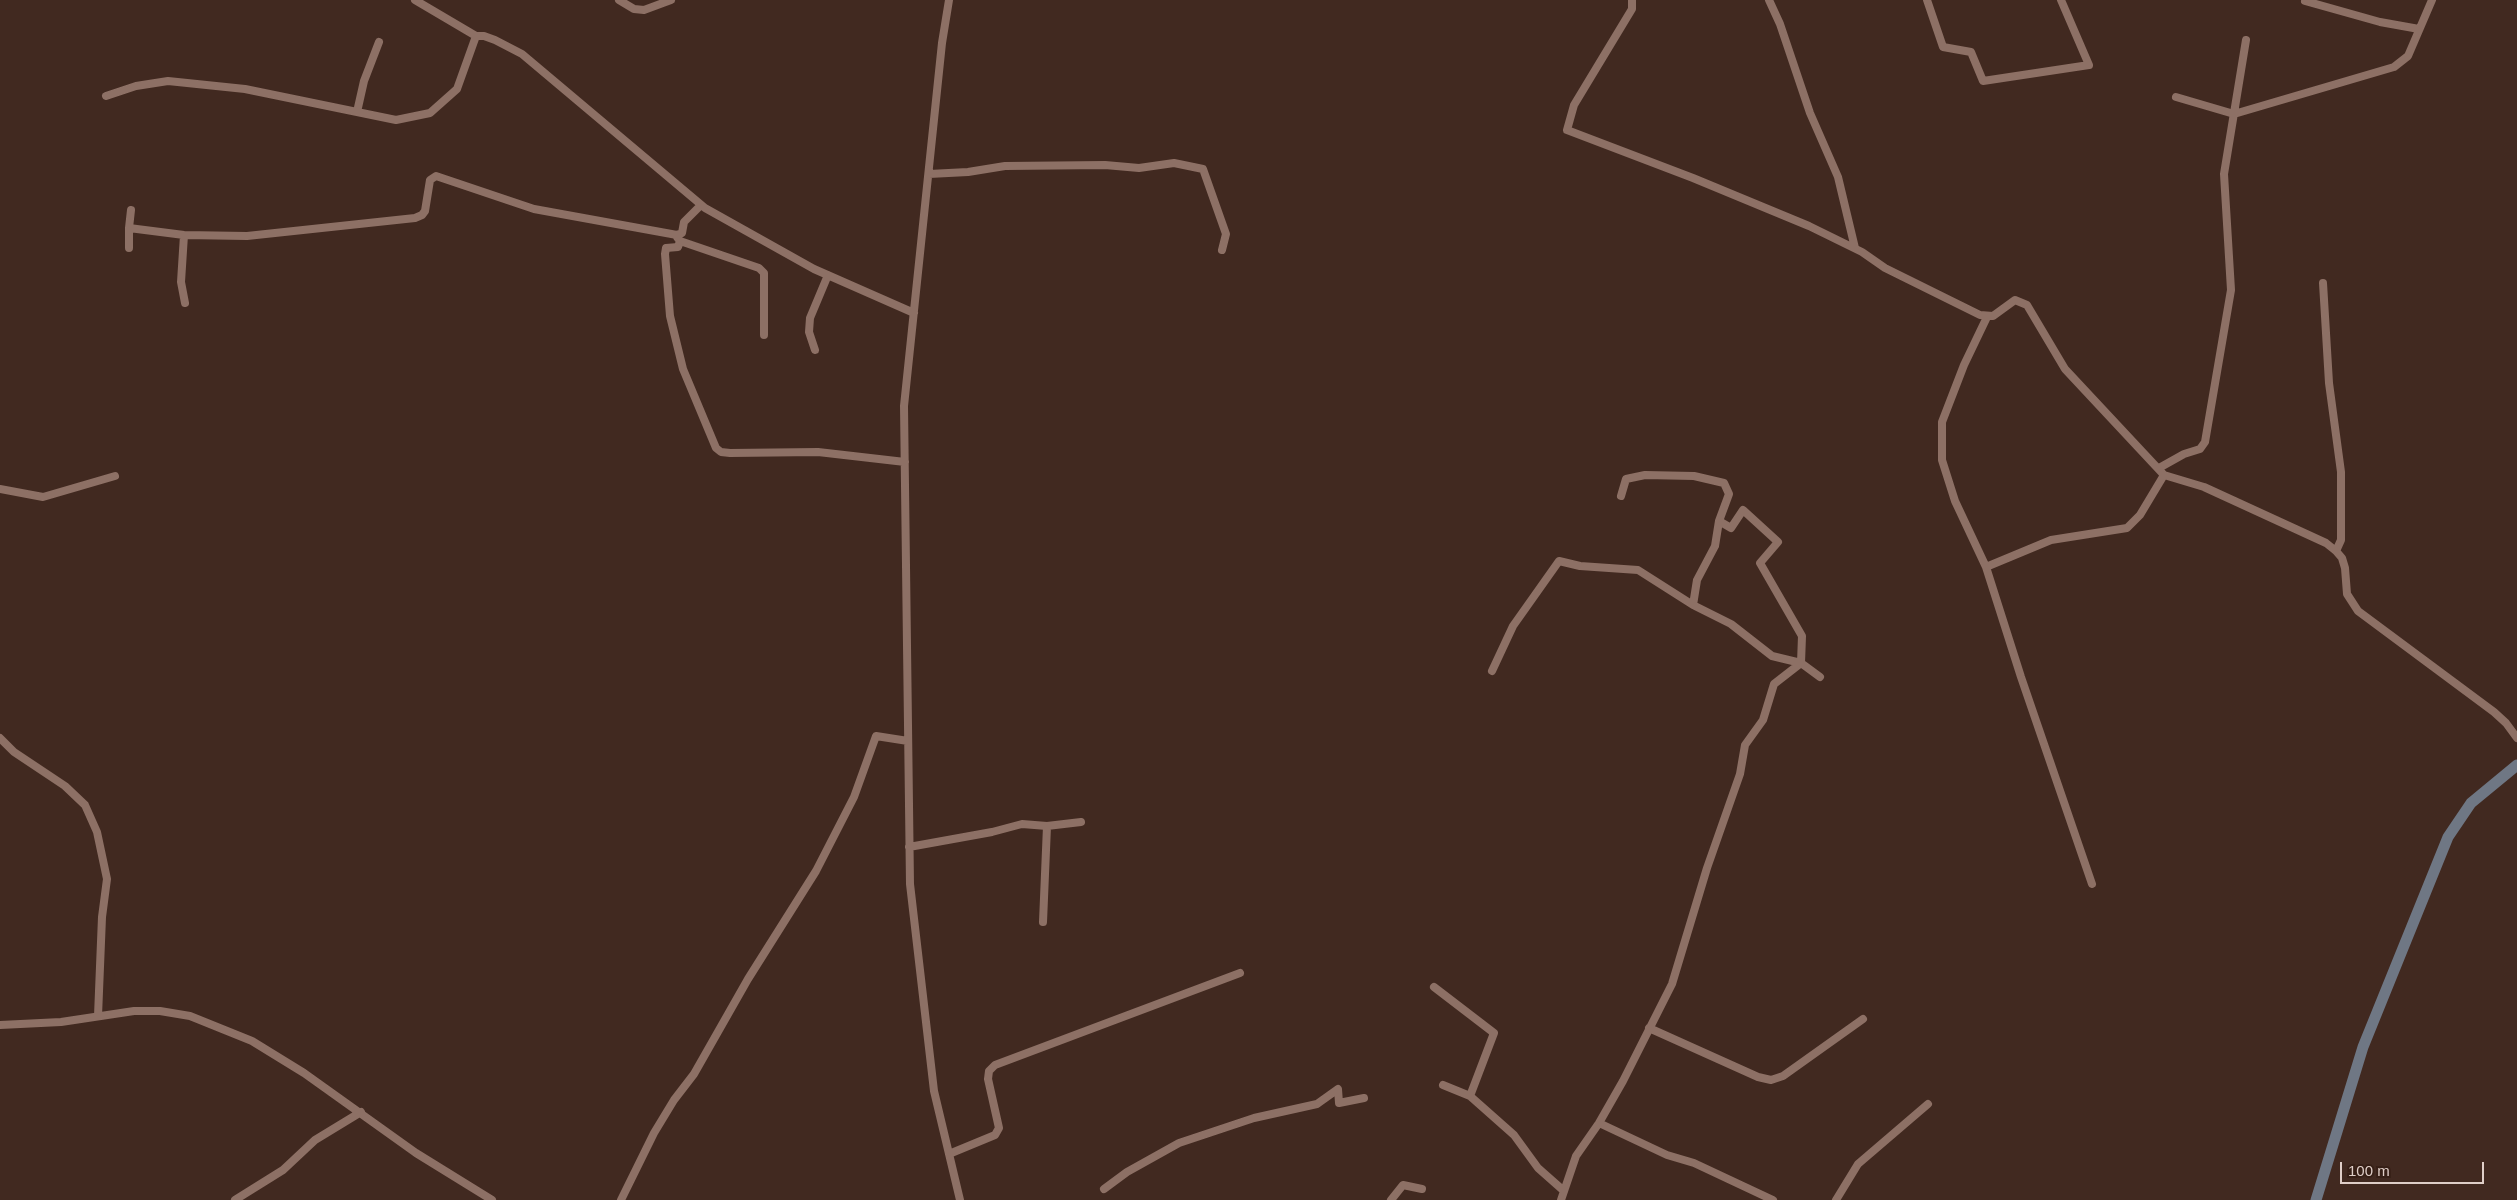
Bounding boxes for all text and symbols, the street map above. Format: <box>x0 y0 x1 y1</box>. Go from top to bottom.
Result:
scale bar <box>2342 1152 2486 1184</box>
text: 100 m <box>2348 1162 2390 1179</box>

